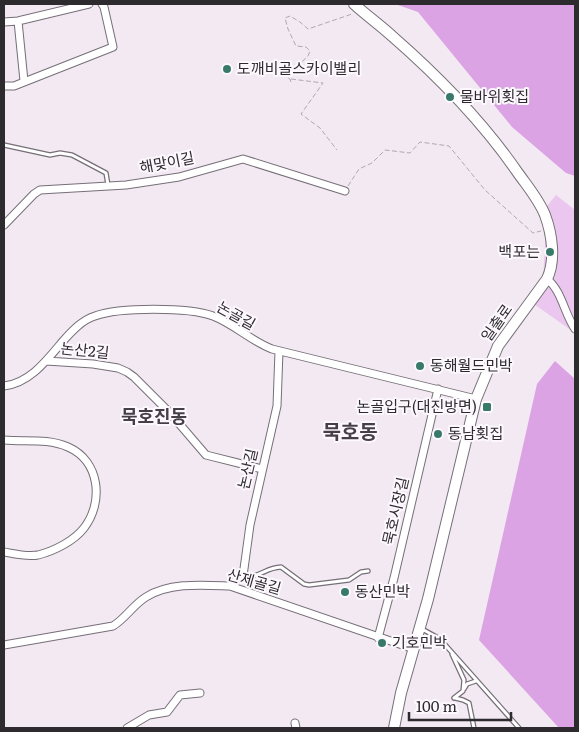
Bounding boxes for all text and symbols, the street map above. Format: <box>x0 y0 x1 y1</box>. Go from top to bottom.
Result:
place label: 도깨비골스카이밸리 <box>237 56 361 79</box>
marker: 도깨비골스카이밸리 <box>221 63 233 75</box>
place label: 물바위횟집 <box>460 84 529 107</box>
marker: 물바위횟집 <box>444 91 456 103</box>
street label: 해맞이길 <box>137 145 196 178</box>
place label: 백포는 <box>499 239 540 262</box>
marker: 백포는 <box>544 246 556 258</box>
street label: 논골길 <box>213 295 260 335</box>
street label: 일출로 <box>474 299 517 346</box>
street label: 논산2길 <box>60 336 111 364</box>
place label: 동해월드민박 <box>430 353 513 376</box>
marker: 동해월드민박 <box>414 360 426 372</box>
place label: 논골입구(대진방면) <box>357 394 477 417</box>
marker: 논골입구(대진방면) <box>481 401 493 413</box>
district label: 묵호진동 <box>121 402 187 429</box>
district label: 묵호동 <box>322 415 378 445</box>
place label: 동남횟집 <box>448 421 503 444</box>
marker: 동남횟집 <box>432 428 444 440</box>
street label: 논산길 <box>231 446 262 491</box>
street label: 묵호시장길 <box>376 474 414 547</box>
street label: 산제골길 <box>225 562 284 599</box>
place label: 동산민박 <box>355 579 410 602</box>
marker: 동산민박 <box>339 586 351 598</box>
place label: 기호민박 <box>392 630 447 653</box>
marker: 기호민박 <box>376 637 388 649</box>
scale bar <box>409 690 512 722</box>
text: 100 m <box>416 694 457 717</box>

